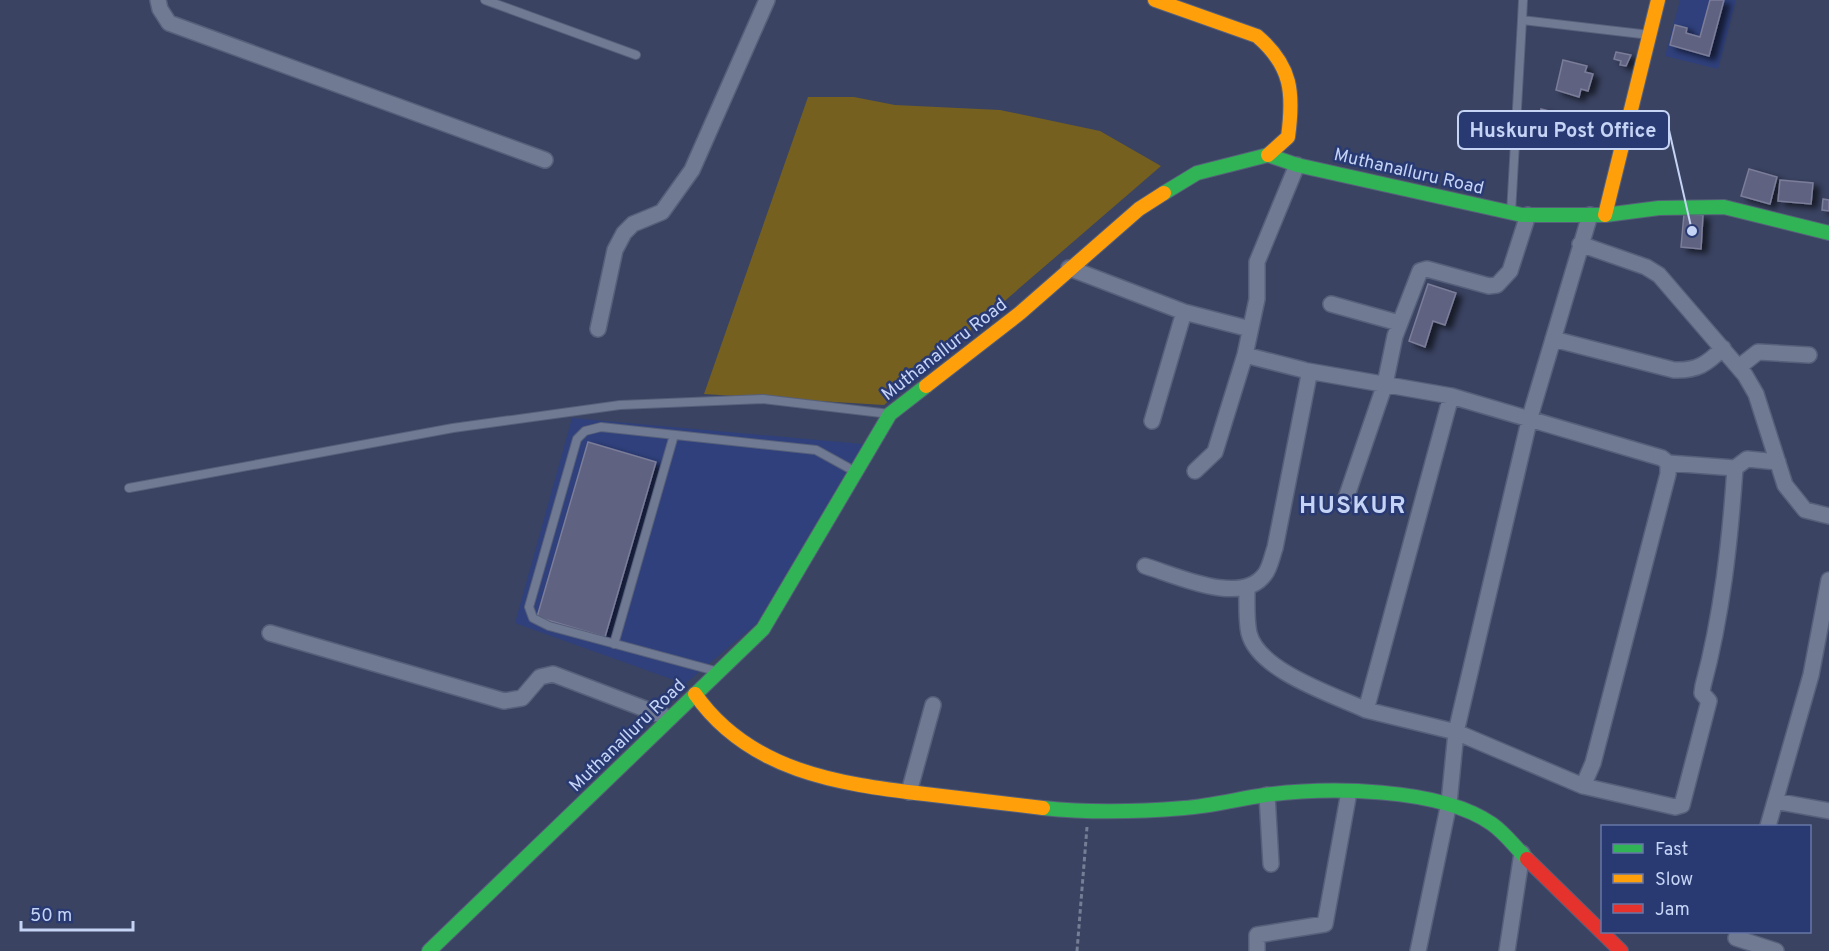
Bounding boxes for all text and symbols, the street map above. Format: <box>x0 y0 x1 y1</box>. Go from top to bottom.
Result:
callout: Huskuru Post Office <box>1458 111 1669 149</box>
text: Huskuru Post Office <box>1470 119 1656 145</box>
street label: Muthanalluru Road <box>1331 144 1486 201</box>
street label: Muthanalluru Road <box>877 294 1012 406</box>
district label: HUSKUR <box>1299 492 1407 522</box>
street label: Muthanalluru Road <box>565 675 691 798</box>
legend <box>1601 825 1811 933</box>
text: Fast <box>1655 839 1688 862</box>
text: Slow <box>1655 869 1693 892</box>
scale bar <box>21 894 134 932</box>
text: Jam <box>1655 899 1690 922</box>
text: 50 m <box>30 905 72 928</box>

